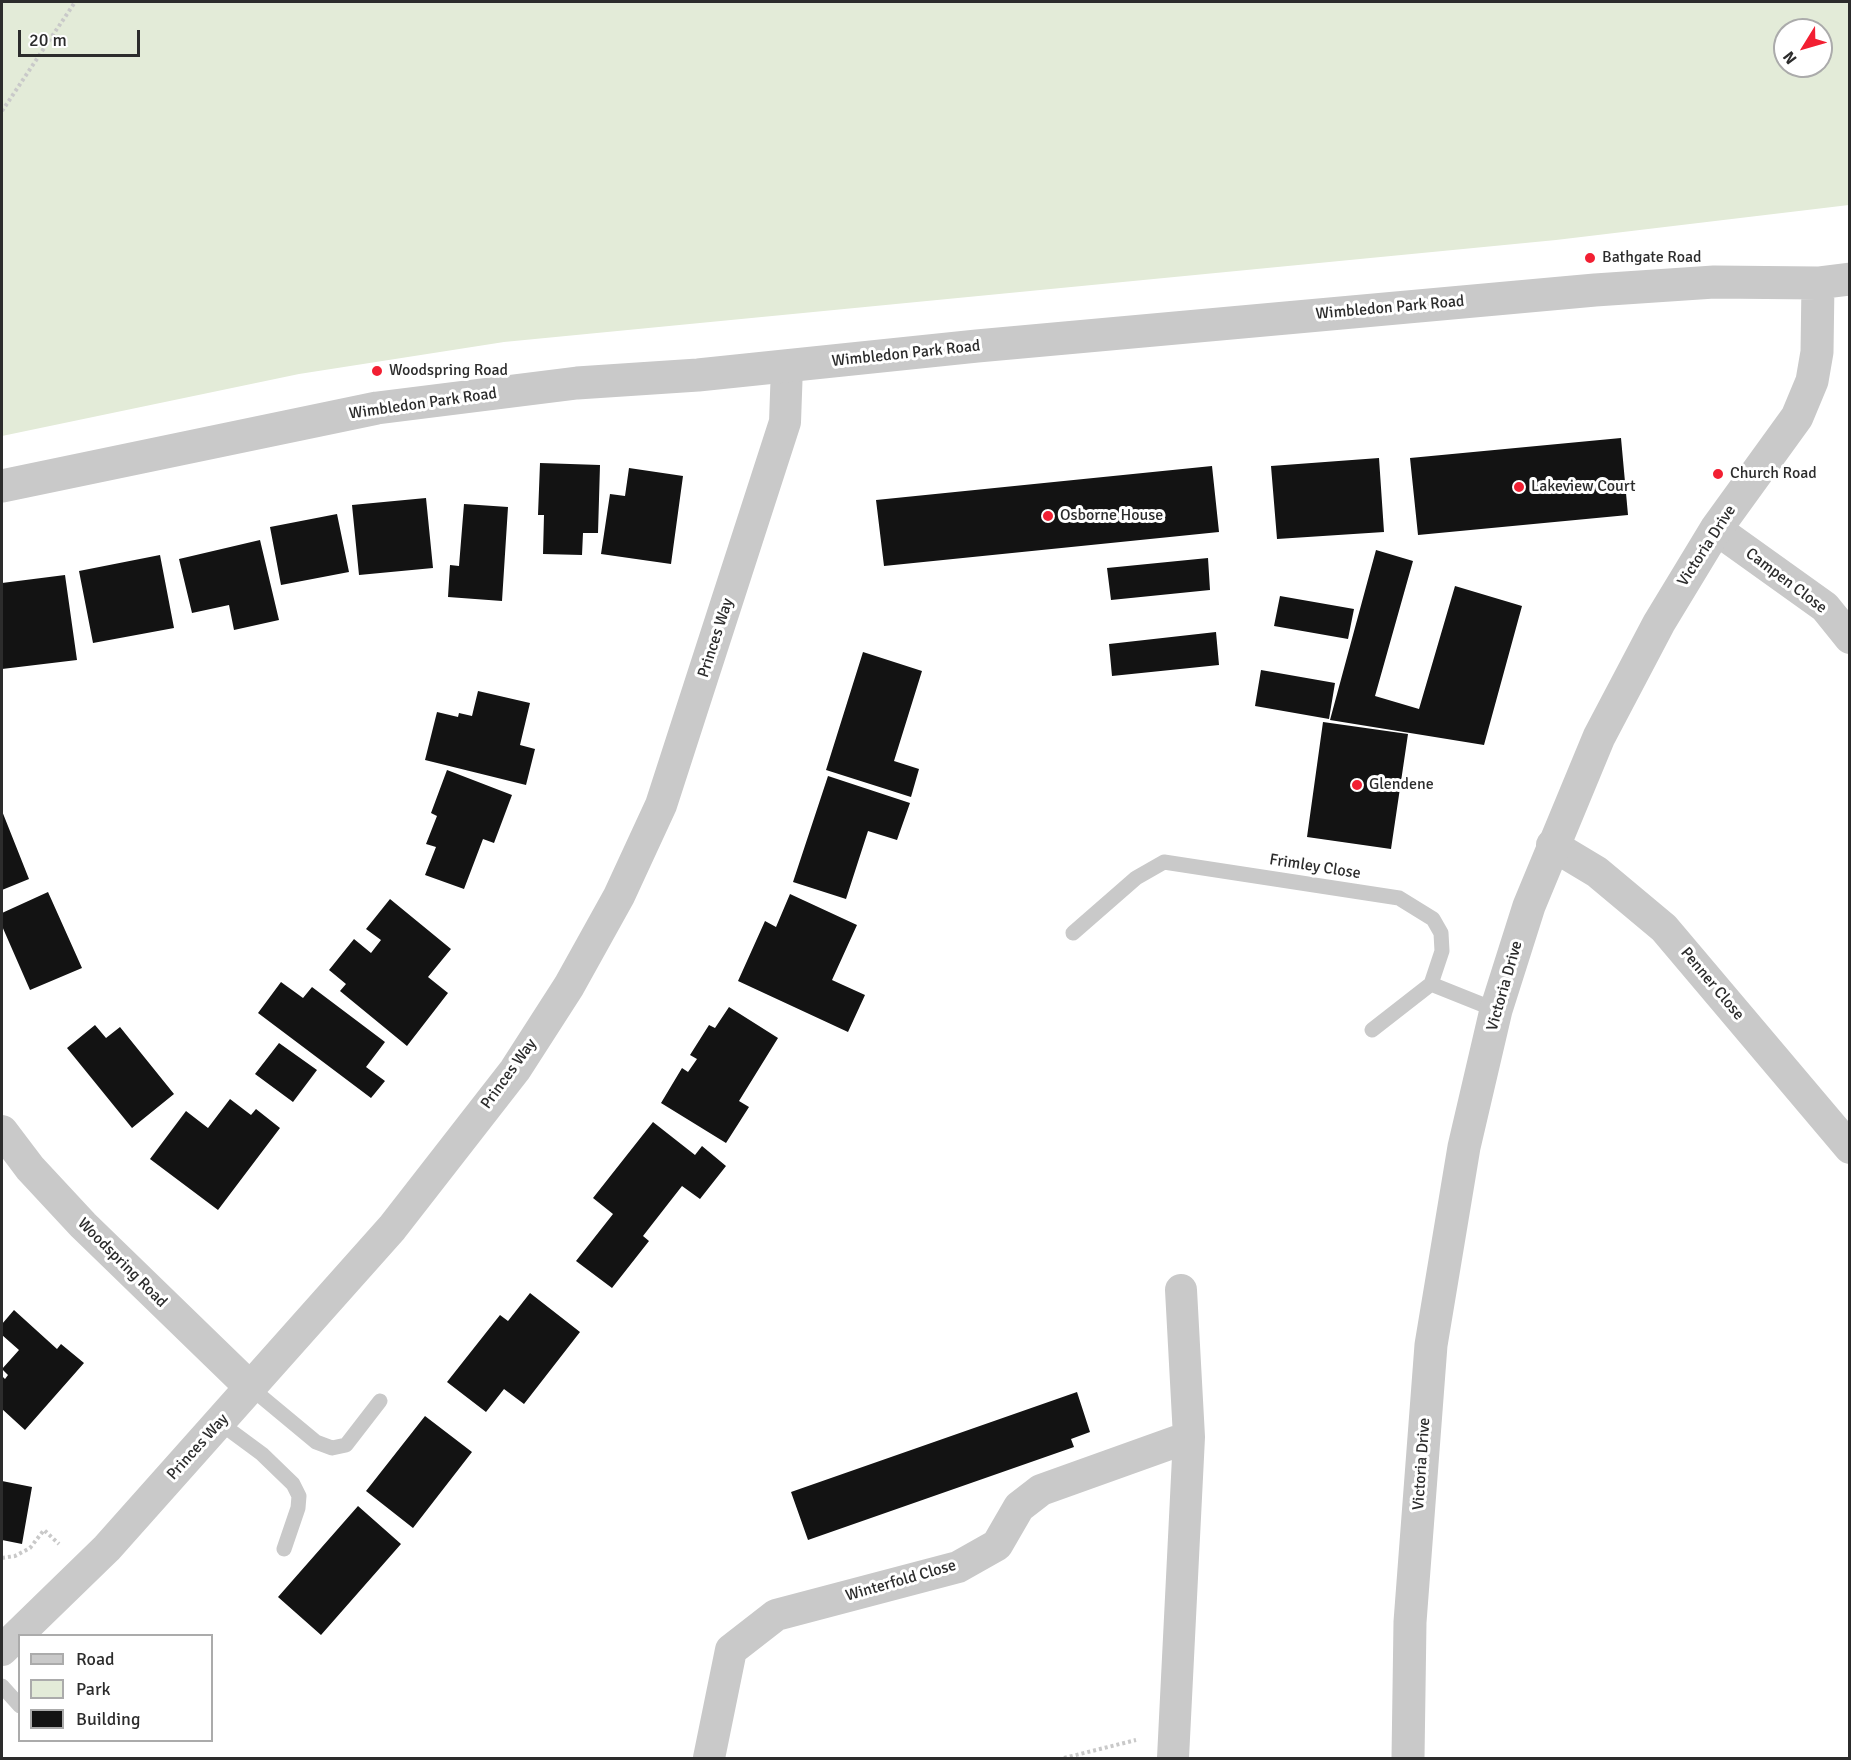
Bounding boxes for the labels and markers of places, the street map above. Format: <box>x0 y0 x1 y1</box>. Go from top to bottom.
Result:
place label: Bathgate Road <box>1602 248 1702 268</box>
marker: Bathgate Road <box>1583 251 1597 265</box>
place label: Woodspring Road <box>389 361 508 381</box>
marker: Woodspring Road <box>370 364 384 378</box>
place label: Church Road <box>1730 464 1817 484</box>
marker: Church Road <box>1711 467 1725 481</box>
place label: Lakeview Court <box>1531 477 1636 497</box>
marker: Lakeview Court <box>1512 480 1526 494</box>
place label: Osborne House <box>1060 506 1163 526</box>
marker: Osborne House <box>1041 509 1055 523</box>
place label: Glendene <box>1369 775 1434 795</box>
marker: Glendene <box>1350 778 1364 792</box>

